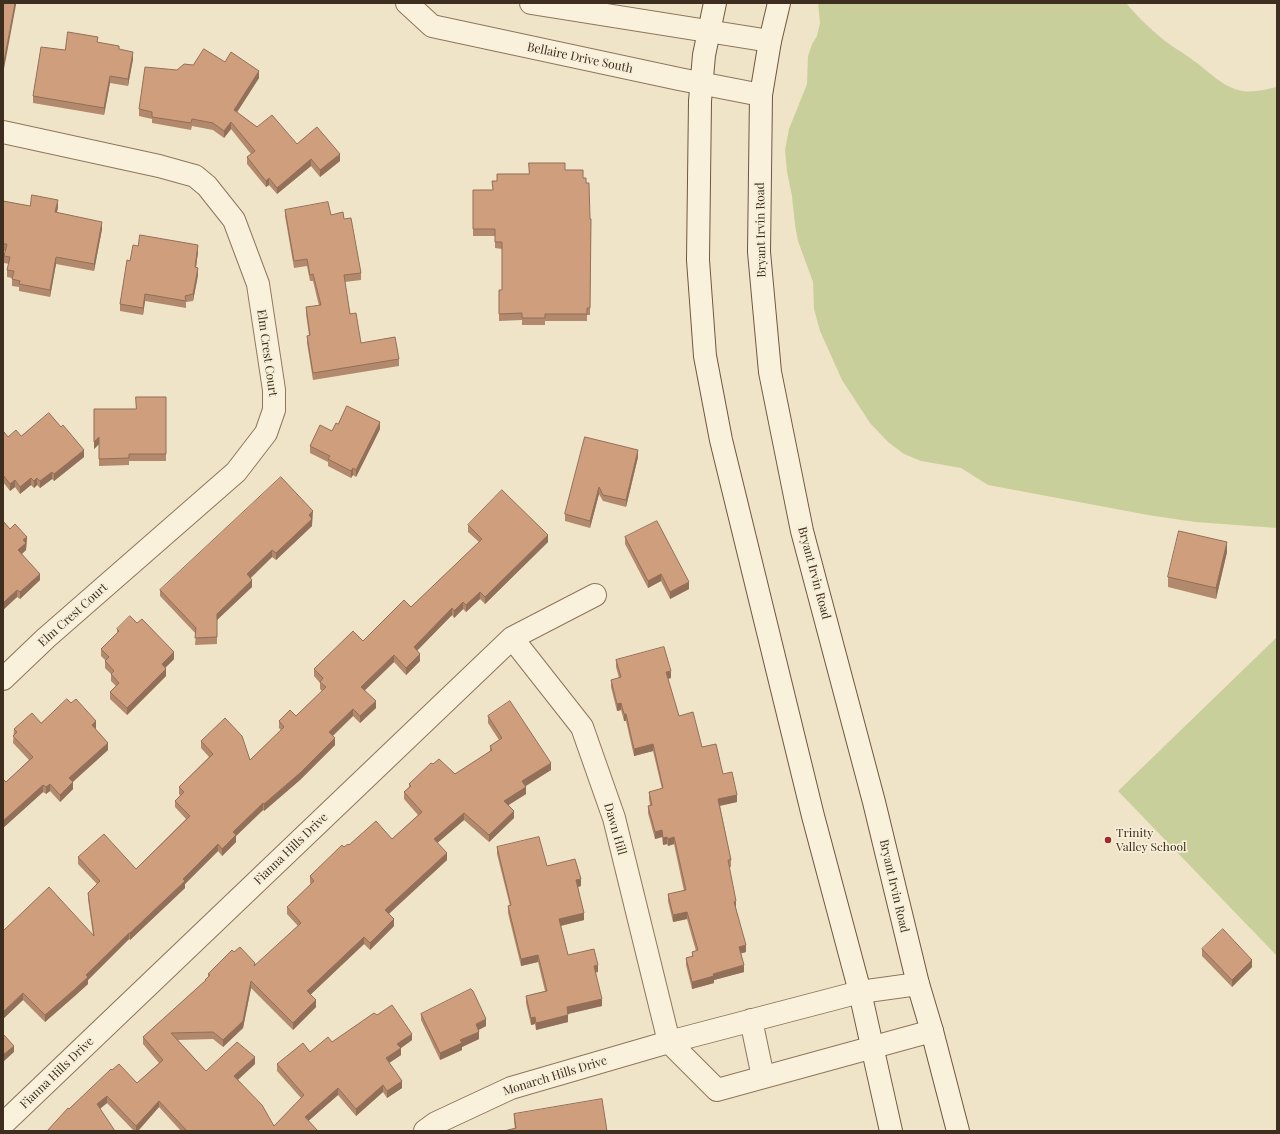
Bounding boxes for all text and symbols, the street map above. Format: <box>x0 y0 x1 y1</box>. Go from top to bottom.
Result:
street label: Bellaire Drive South <box>526 40 634 76</box>
street label: Bryant Irvin Road <box>753 182 769 278</box>
street label: Elm Crest Court <box>254 309 280 397</box>
street label: Bryant Irvin Road <box>795 525 833 621</box>
street label: Elm Crest Court <box>36 580 110 650</box>
street label: Dawn Hill <box>601 801 629 857</box>
street label: Fianna Hills Drive <box>251 810 331 888</box>
place label: Trinity Valley School <box>1116 826 1186 854</box>
marker: Trinity Valley School <box>1103 835 1113 845</box>
street label: Bryant Irvin Road <box>876 838 912 934</box>
street label: Fianna Hills Drive <box>17 1034 97 1112</box>
street label: Monarch Hills Drive <box>501 1053 609 1099</box>

